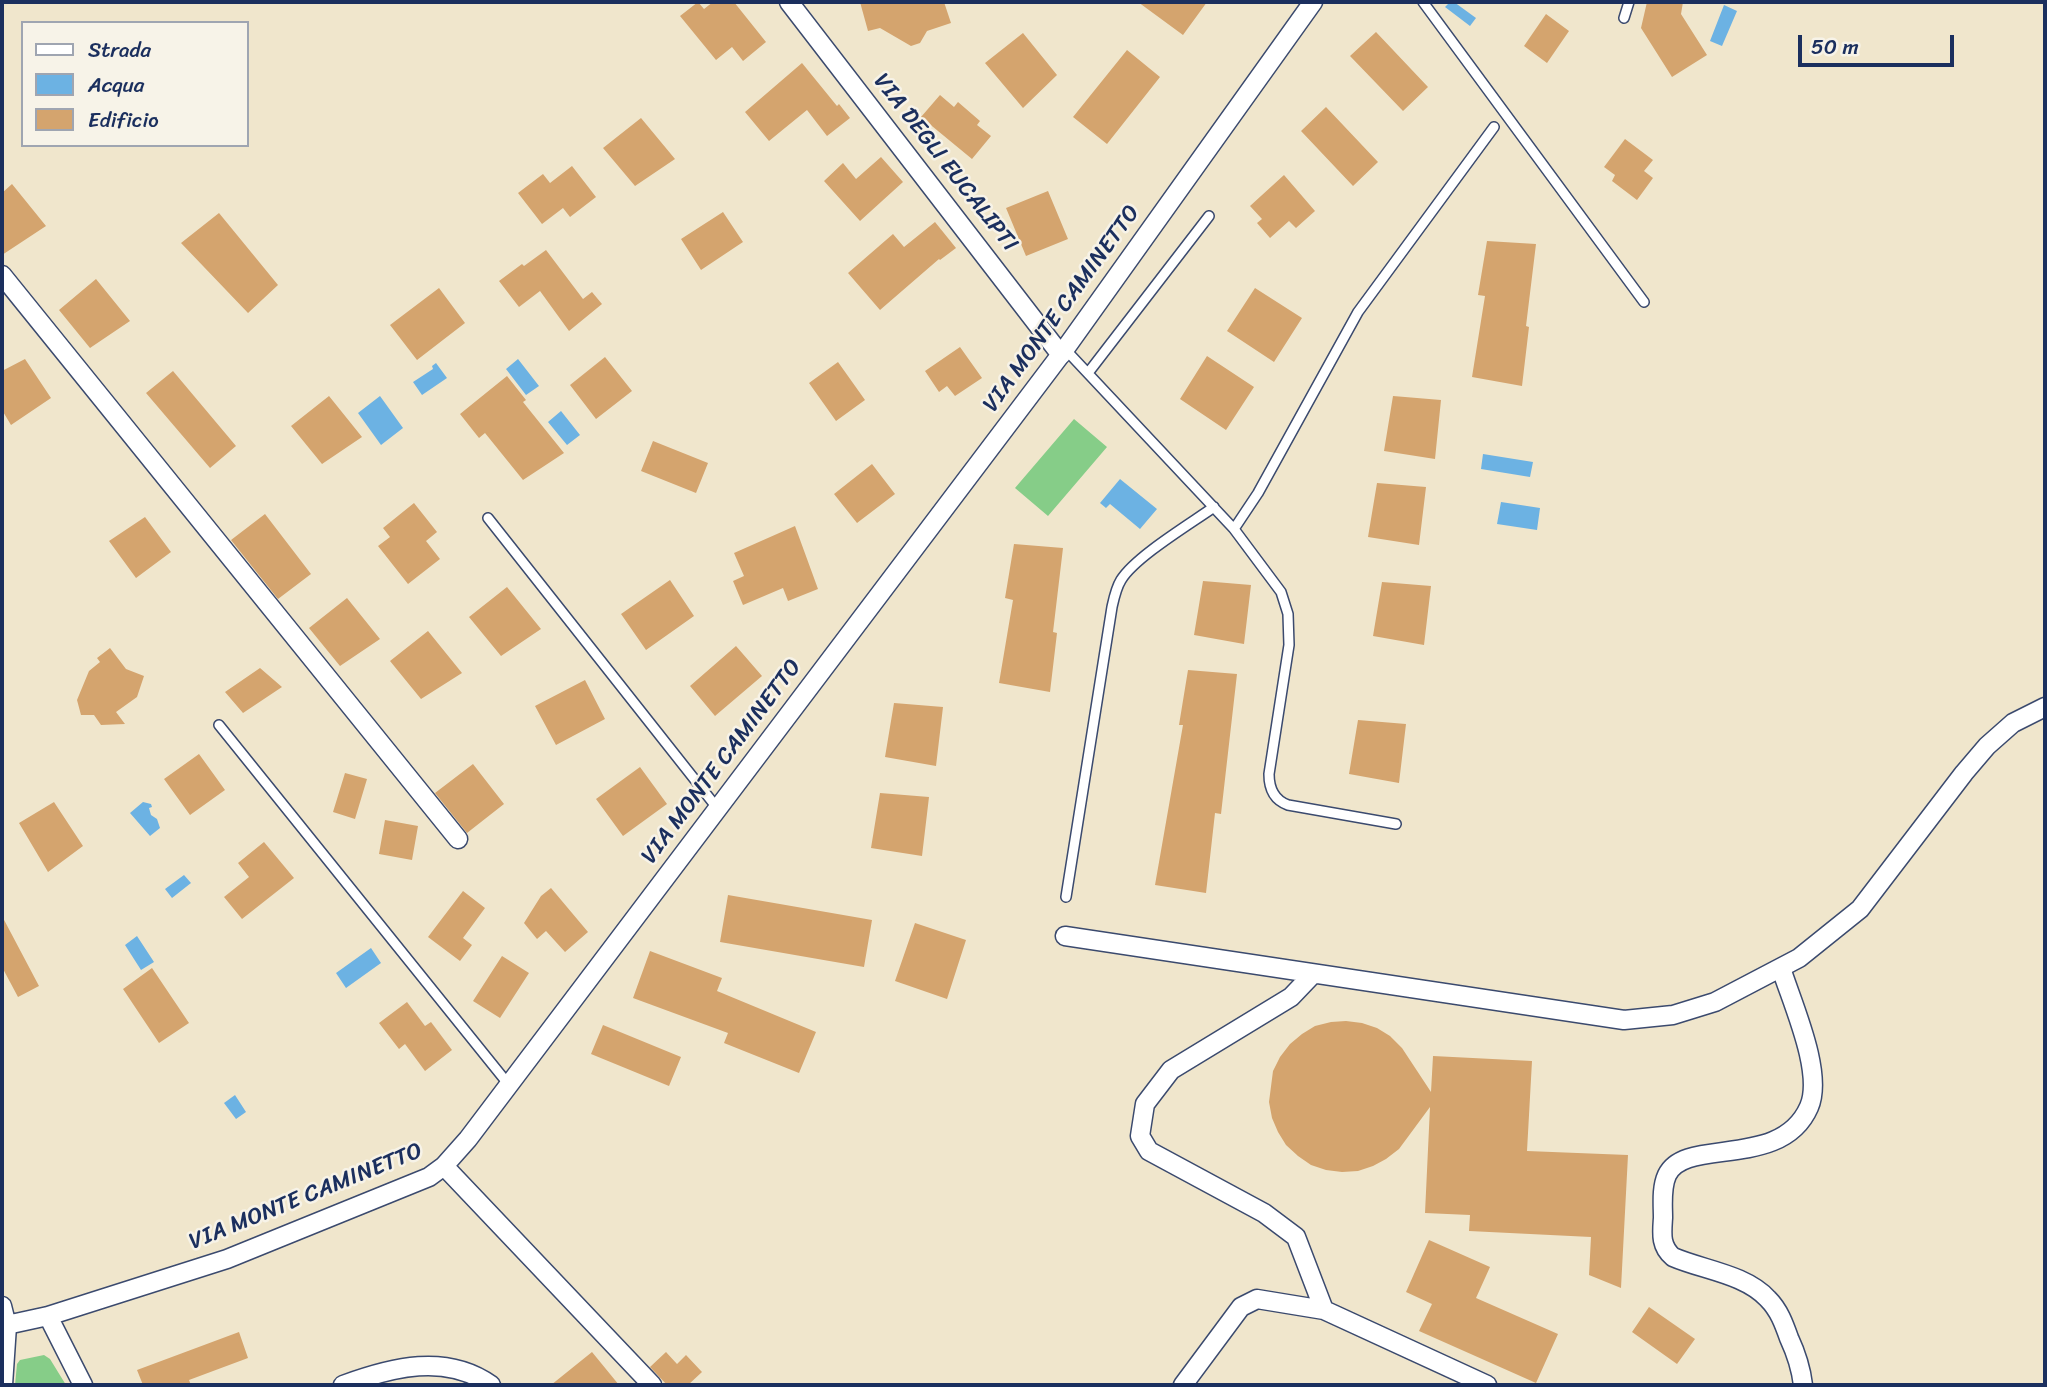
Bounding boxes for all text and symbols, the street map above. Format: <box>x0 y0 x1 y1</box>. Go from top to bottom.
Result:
legend <box>21 21 248 147</box>
scale bar <box>1802 21 1958 65</box>
text: 50 m <box>1811 28 1859 66</box>
text: Strada <box>88 31 151 69</box>
text: Acqua <box>88 66 144 104</box>
street label: VIA DEGLI EUCALIPTI <box>867 69 1023 257</box>
text: Edificio <box>88 101 159 139</box>
street label: VIA MONTE CAMINETTO <box>978 200 1146 418</box>
street label: VIA MONTE CAMINETTO <box>636 654 808 870</box>
street label: VIA MONTE CAMINETTO <box>186 1138 426 1256</box>

